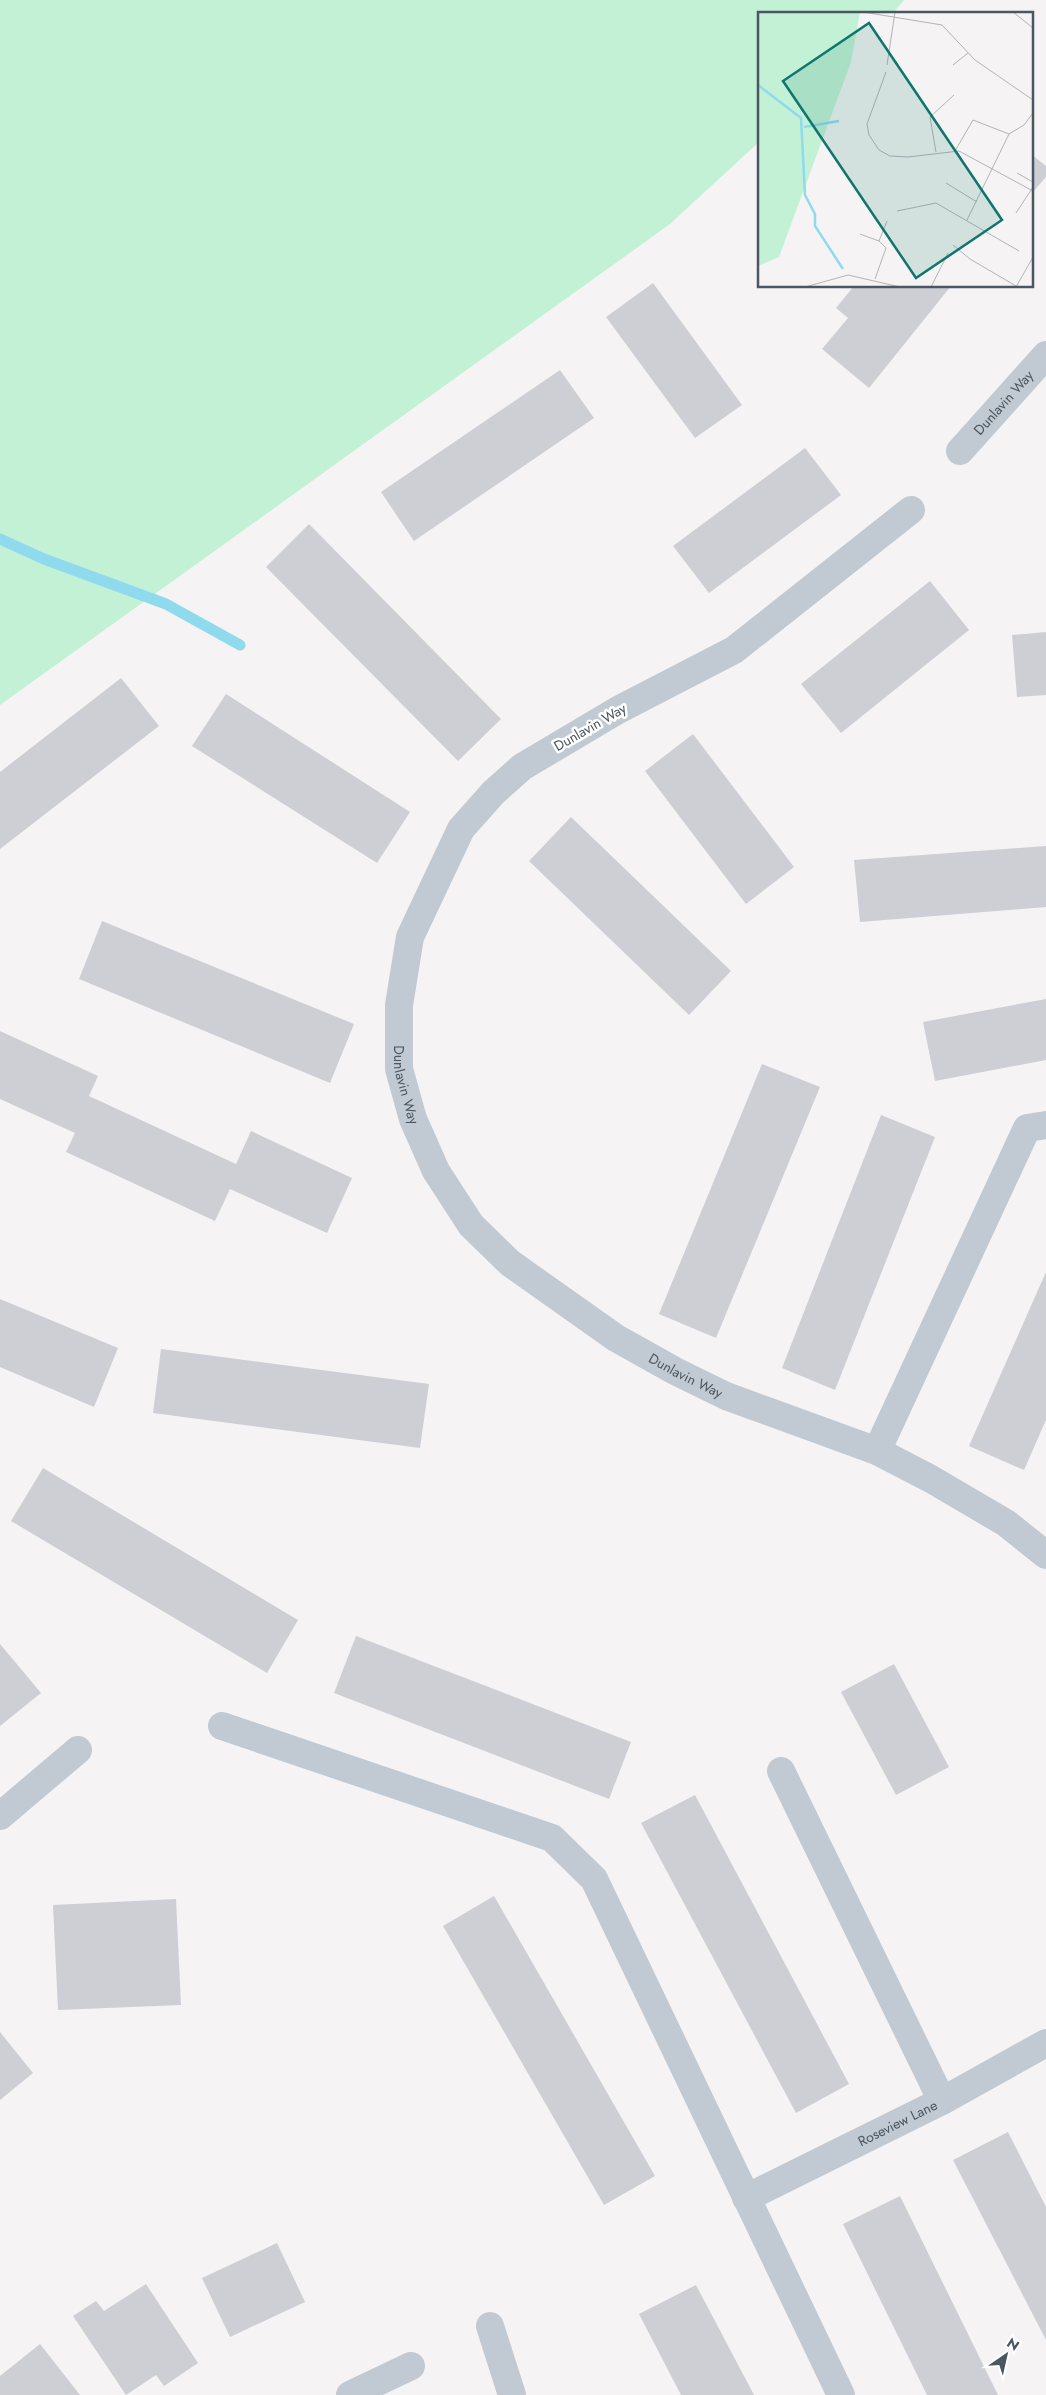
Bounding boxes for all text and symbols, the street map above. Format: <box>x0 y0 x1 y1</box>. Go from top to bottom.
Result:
inset map <box>758 12 1034 288</box>
street label: Dunlavin Way <box>969 365 1038 439</box>
street label: Dunlavin Way <box>550 698 631 756</box>
street label: Dunlavin Way <box>389 1045 425 1129</box>
street label: Dunlavin Way <box>645 1348 727 1403</box>
street label: Roseview Lane <box>854 2095 941 2151</box>
north arrow <box>981 2330 1031 2380</box>
text: N <box>1003 2333 1023 2356</box>

